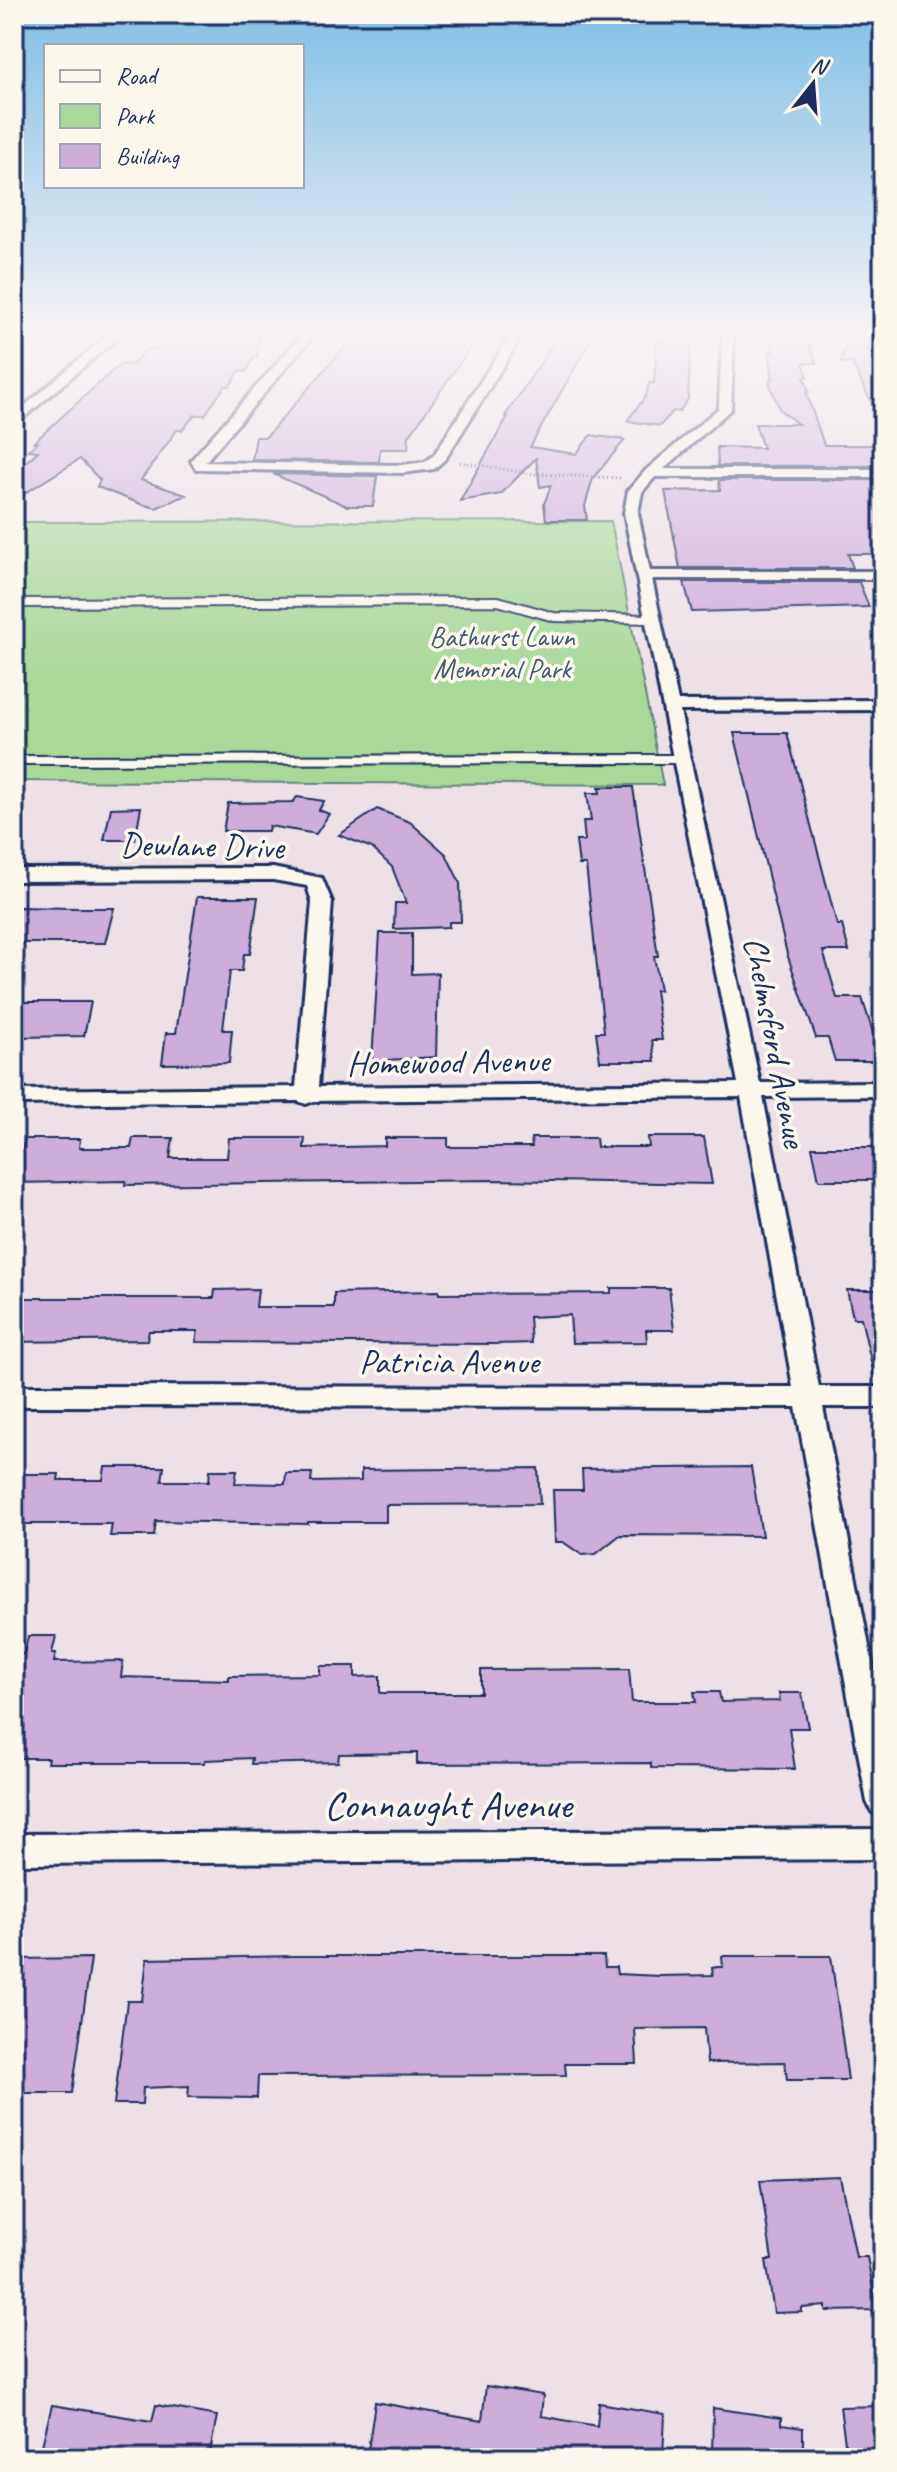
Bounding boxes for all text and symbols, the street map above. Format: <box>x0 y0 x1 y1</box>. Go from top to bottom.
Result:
legend <box>44 44 304 188</box>
north arrow <box>773 44 853 124</box>
text: N <box>808 50 832 82</box>
text: Road <box>116 61 160 91</box>
text: Park <box>116 101 156 131</box>
text: Building <box>116 141 181 171</box>
park label: Bathurst Lawn Memorial Park <box>429 619 576 686</box>
street label: Dewlane Drive <box>120 823 286 868</box>
street label: Chelmsford Avenue <box>734 933 817 1153</box>
street label: Homewood Avenue <box>346 1038 553 1085</box>
street label: Patricia Avenue <box>359 1340 542 1383</box>
street label: Connaught Avenue <box>324 1780 575 1830</box>

